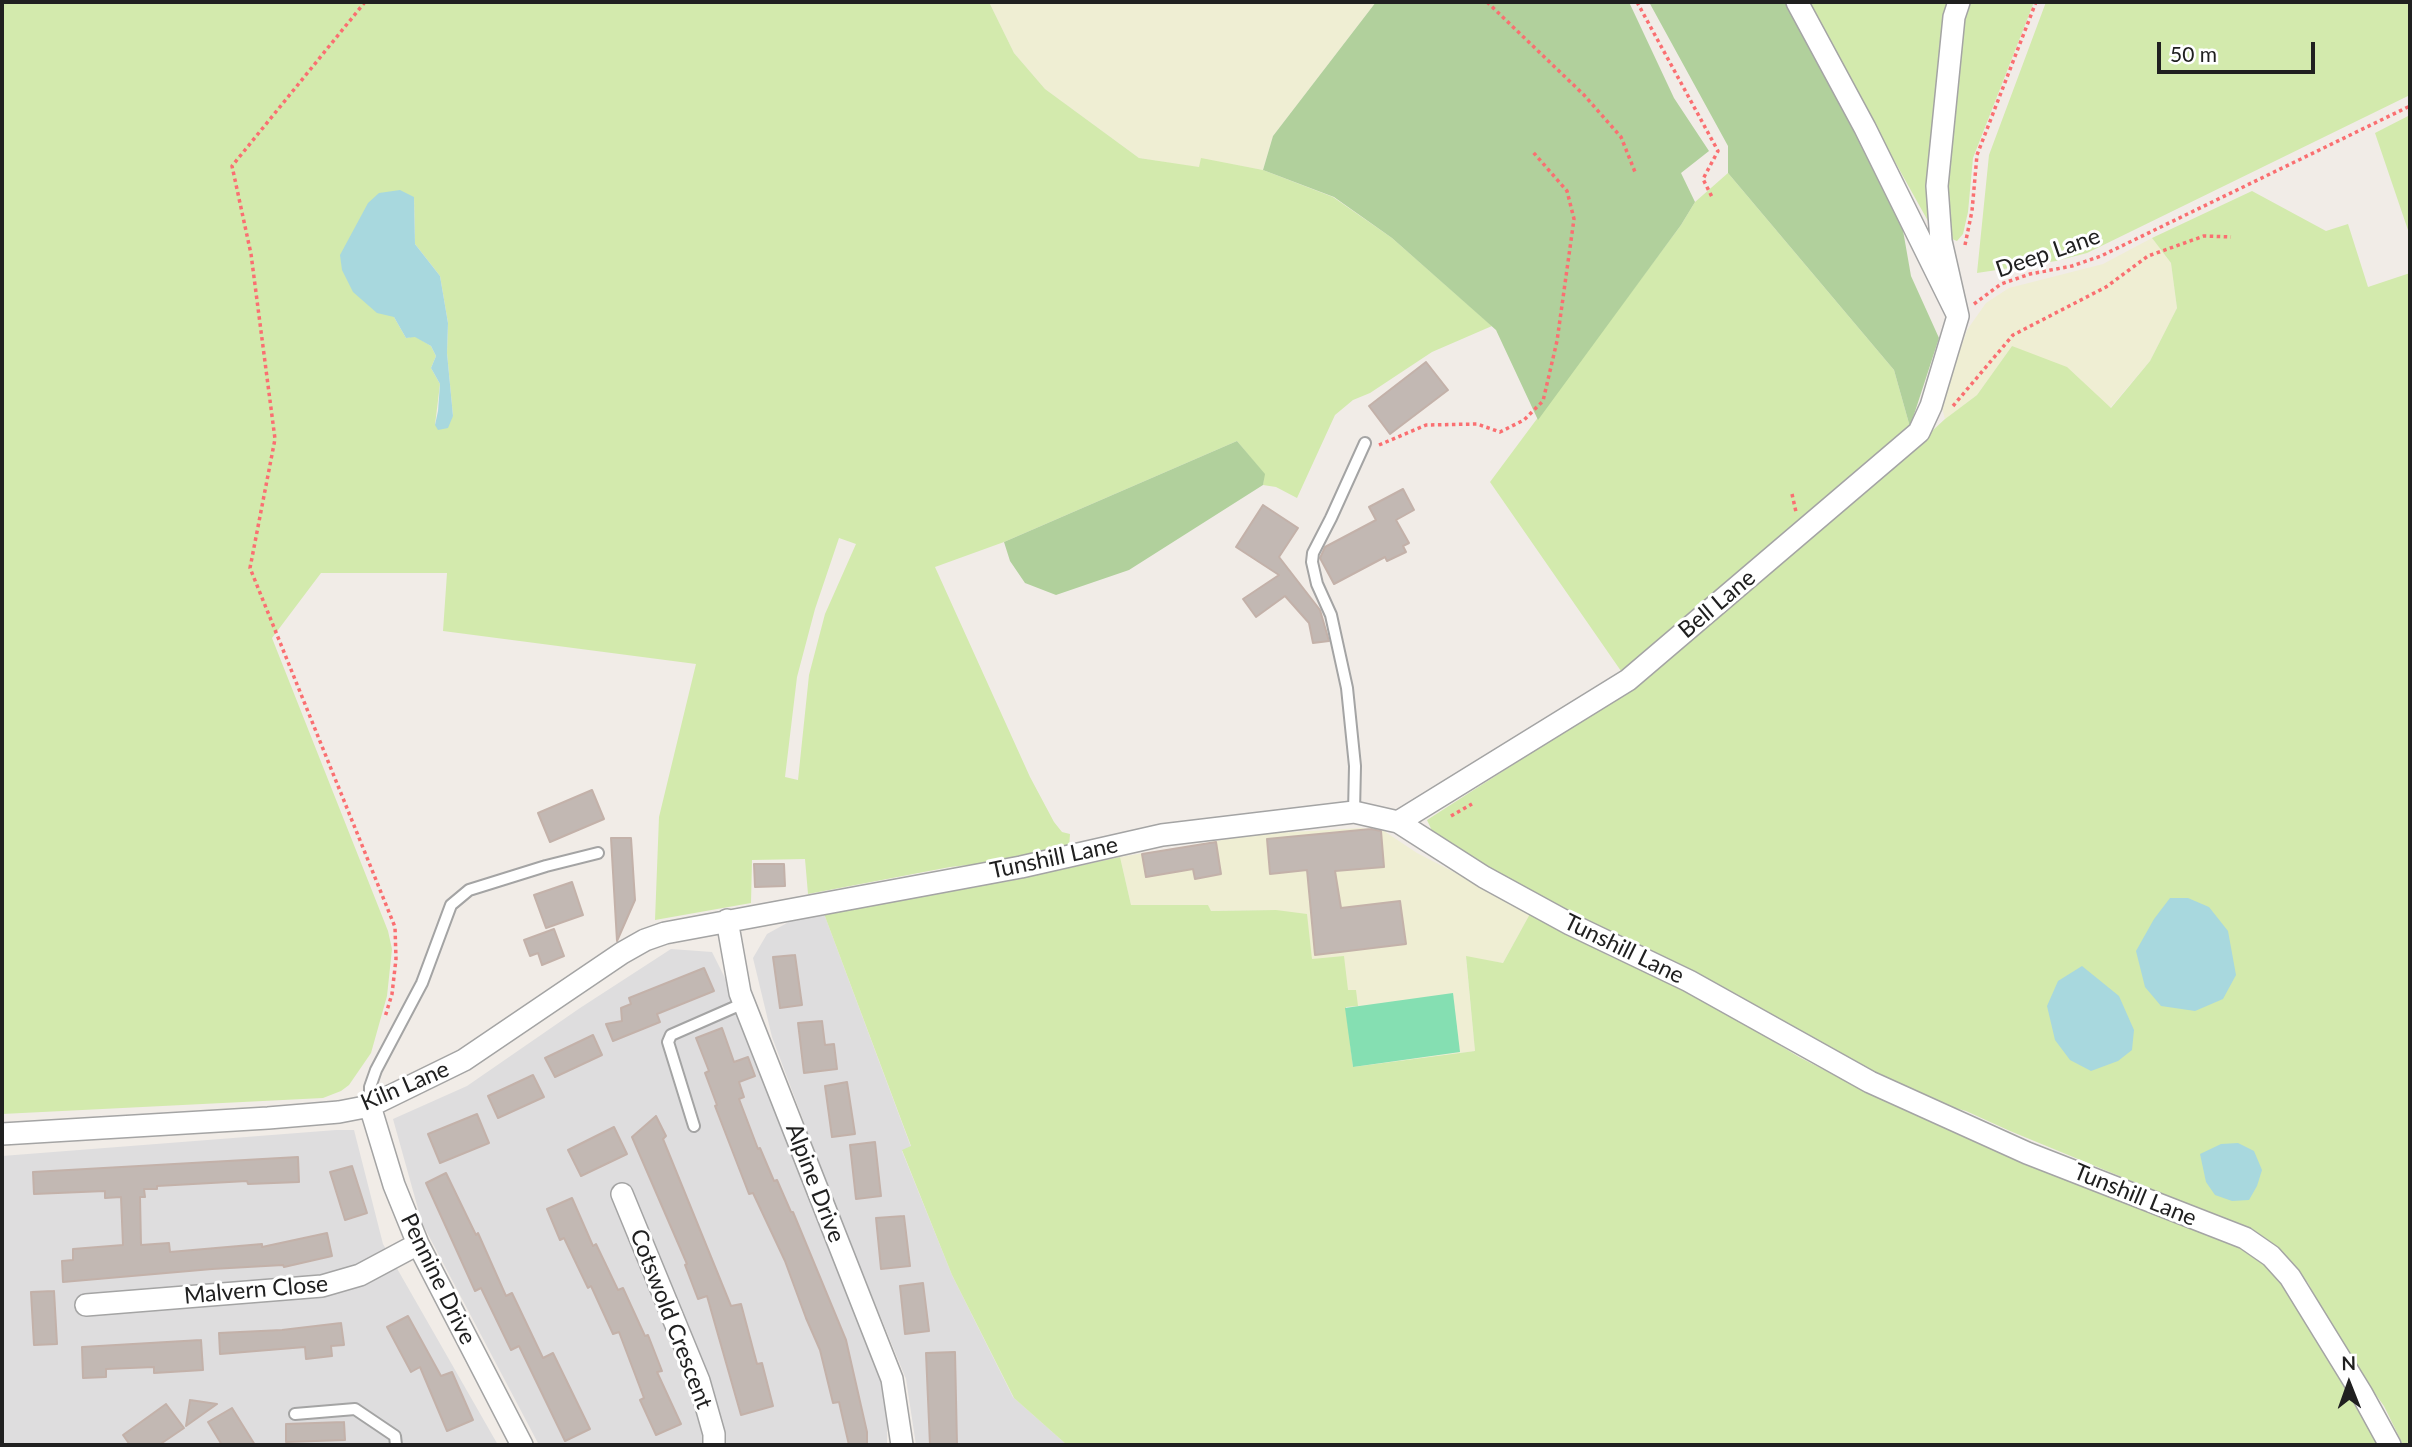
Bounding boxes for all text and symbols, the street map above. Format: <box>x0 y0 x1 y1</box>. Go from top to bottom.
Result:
scale bar <box>2160 28 2318 72</box>
text: 50 m <box>2170 41 2217 66</box>
street label: Deep Lane <box>1992 222 2104 284</box>
street label: Bell Lane <box>1673 564 1761 644</box>
street label: Tunshill Lane <box>987 831 1121 885</box>
street label: Tunshill Lane <box>1559 908 1689 990</box>
street label: Kiln Lane <box>357 1055 453 1117</box>
street label: Alpine Drive <box>780 1120 850 1246</box>
street label: Tunshill Lane <box>2070 1158 2200 1232</box>
street label: Pennine Drive <box>394 1209 482 1349</box>
street label: Cotswold Crescent <box>624 1225 718 1413</box>
street label: Malvern Close <box>183 1270 329 1310</box>
north arrow <box>2314 1349 2384 1419</box>
text: N <box>2341 1351 2356 1374</box>

